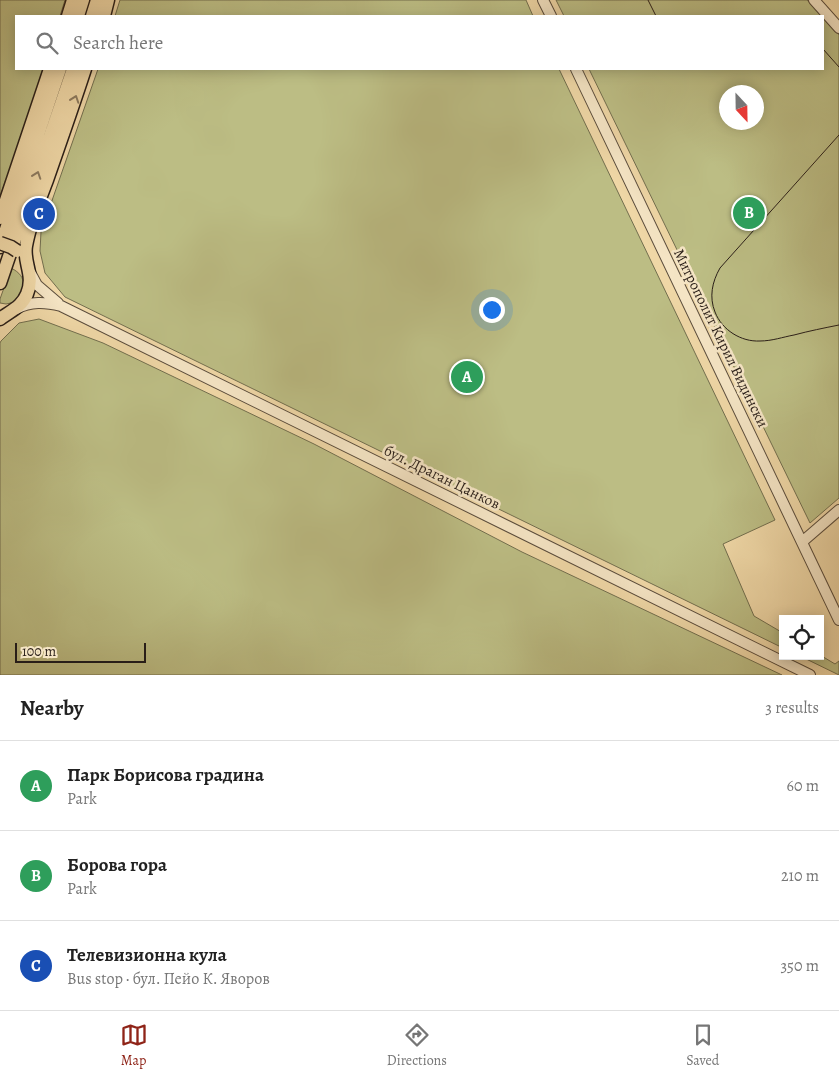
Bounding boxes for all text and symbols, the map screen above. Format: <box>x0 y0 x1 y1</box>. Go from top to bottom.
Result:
search box <box>15 15 824 70</box>
icon: search <box>33 29 61 57</box>
text: Search here <box>73 30 163 56</box>
north arrow <box>719 85 764 130</box>
one-way arrow <box>69 96 79 104</box>
one-way arrow <box>31 172 41 180</box>
pin: B <box>733 194 765 232</box>
pin: C <box>23 195 55 233</box>
street label: Митрополит Кирил Видински <box>669 245 773 431</box>
your location <box>479 297 505 323</box>
pin: A <box>451 358 483 396</box>
street label: бул. Драган Цанков <box>381 440 503 514</box>
map controls <box>779 615 824 660</box>
button: locate <box>779 615 824 660</box>
scale bar <box>15 640 146 663</box>
text: 100 m <box>22 642 56 661</box>
text: Nearby <box>20 694 83 722</box>
text: 3 results <box>765 697 819 719</box>
text: Парк Борисова градина <box>67 762 264 788</box>
text: A <box>31 775 41 797</box>
text: 60 m <box>787 775 819 797</box>
text: Park <box>67 788 97 810</box>
text: Борова гора <box>67 852 167 878</box>
text: B <box>31 865 41 887</box>
text: 210 m <box>781 865 819 887</box>
text: Park <box>67 878 97 900</box>
text: Телевизионна кула <box>67 942 227 968</box>
text: C <box>31 955 41 977</box>
text: 350 m <box>780 955 819 977</box>
text: Bus stop · бул. Пейо К. Яворов <box>67 968 270 990</box>
tab: Map <box>120 1021 148 1070</box>
tab: Directions <box>387 1021 447 1070</box>
tab: Saved <box>686 1021 719 1070</box>

